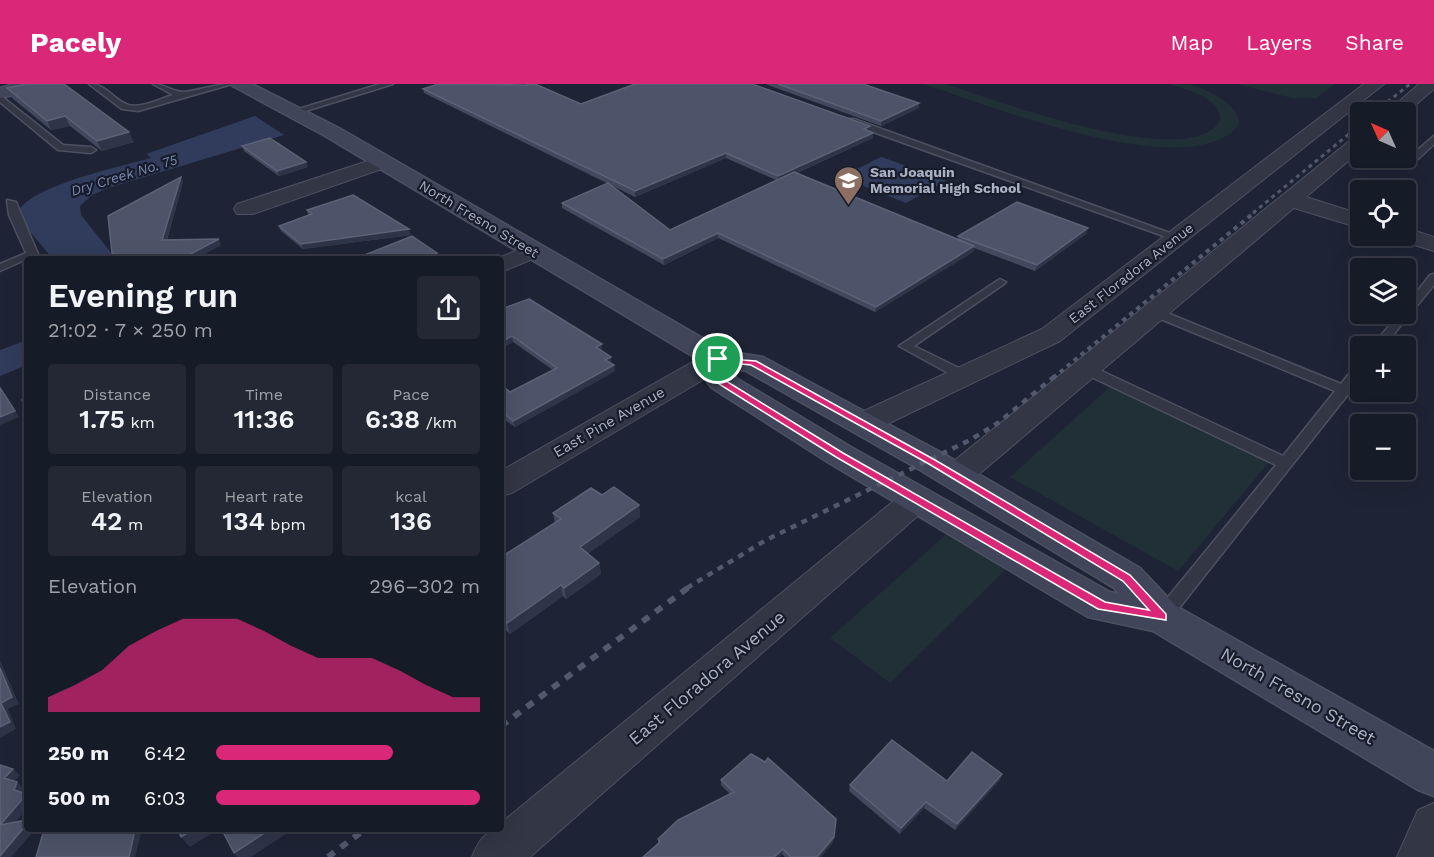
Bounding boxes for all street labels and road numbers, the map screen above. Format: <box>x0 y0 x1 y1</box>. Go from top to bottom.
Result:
street label: North Fresno Street <box>417 177 542 261</box>
street label: East Floradora Avenue <box>1066 219 1196 327</box>
street label: East Pine Avenue <box>550 383 668 461</box>
street label: East Floradora Avenue <box>624 606 789 749</box>
street label: North Fresno Street <box>1217 643 1380 749</box>

